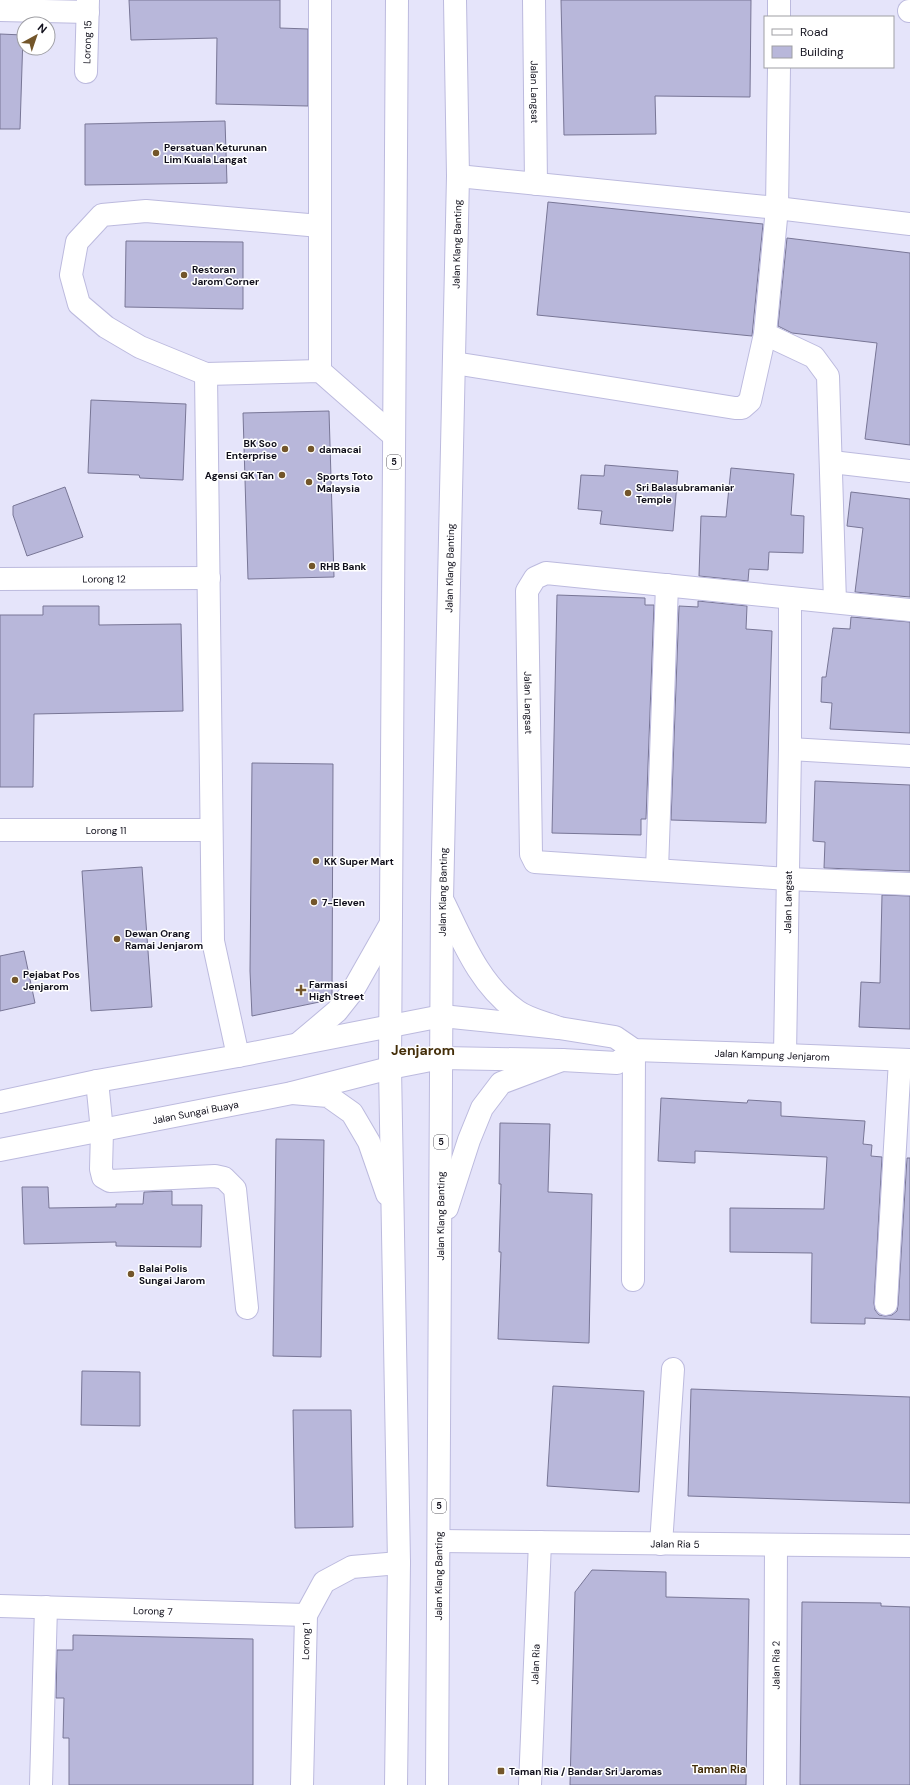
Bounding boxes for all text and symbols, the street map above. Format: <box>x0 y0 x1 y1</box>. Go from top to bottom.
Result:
north arrow <box>16 16 56 56</box>
legend <box>764 16 894 68</box>
text: N <box>35 20 50 36</box>
street label: Lorong 15 <box>80 20 94 64</box>
text: Road <box>800 24 828 40</box>
text: Building <box>800 44 844 60</box>
street label: Jalan Langsat <box>528 60 541 124</box>
place label: Persatuan Keturunan Lim Kuala Langat <box>164 141 267 166</box>
marker: Persatuan Keturunan Lim Kuala Langat <box>151 148 161 158</box>
street label: Jalan Klang Banting <box>450 199 464 289</box>
place label: Restoran Jarom Corner <box>192 263 259 288</box>
marker: Restoran Jarom Corner <box>179 270 189 280</box>
place label: BK Soo Enterprise <box>226 437 277 462</box>
place label: damacai <box>319 443 362 456</box>
marker: BK Soo Enterprise <box>280 444 290 454</box>
marker: damacai <box>306 444 316 454</box>
road number: 5 <box>387 455 401 469</box>
place label: Agensi GK Tan <box>205 469 274 482</box>
marker: Agensi GK Tan <box>277 470 287 480</box>
place label: Sports Toto Malaysia <box>317 470 373 495</box>
marker: Sports Toto Malaysia <box>304 477 314 487</box>
place label: Sri Balasubramaniar Temple <box>636 481 734 506</box>
marker: Sri Balasubramaniar Temple <box>623 488 633 498</box>
street label: Jalan Klang Banting <box>442 523 457 613</box>
place label: RHB Bank <box>320 560 367 573</box>
marker: RHB Bank <box>307 561 317 571</box>
street label: Lorong 12 <box>82 572 126 586</box>
street label: Jalan Langsat <box>521 671 535 734</box>
street label: Lorong 11 <box>86 824 126 837</box>
street label: Jalan Klang Banting <box>436 847 450 937</box>
place label: KK Super Mart <box>324 855 394 868</box>
marker: KK Super Mart <box>311 856 321 866</box>
street label: Jalan Langsat <box>781 870 795 934</box>
place label: 7-Eleven <box>322 896 365 909</box>
marker: 7-Eleven <box>309 897 319 907</box>
place label: Dewan Orang Ramai Jenjarom <box>125 927 203 952</box>
marker: Dewan Orang Ramai Jenjarom <box>112 934 122 944</box>
place label: Pejabat Pos Jenjarom <box>23 968 80 993</box>
marker: Pejabat Pos Jenjarom <box>10 975 20 985</box>
place label: Farmasi High Street <box>309 978 364 1003</box>
marker: Farmasi High Street <box>296 985 306 995</box>
district label: Jenjarom <box>391 1041 455 1059</box>
street label: Jalan Kampung Jenjarom <box>714 1047 830 1064</box>
street label: Jalan Sungai Buaya <box>151 1098 240 1127</box>
road number: 5 <box>434 1135 448 1149</box>
street label: Jalan Klang Banting <box>434 1171 447 1261</box>
place label: Balai Polis Sungai Jarom <box>139 1262 205 1287</box>
marker: Balai Polis Sungai Jarom <box>126 1269 136 1279</box>
road number: 5 <box>432 1499 446 1513</box>
street label: Jalan Klang Banting <box>432 1531 445 1621</box>
street label: Jalan Ria 5 <box>650 1537 700 1551</box>
street label: Lorong 7 <box>133 1604 173 1618</box>
street label: Lorong 1 <box>299 1622 313 1660</box>
street label: Jalan Ria 2 <box>769 1640 783 1689</box>
street label: Jalan Ria <box>528 1644 543 1685</box>
district label: Taman Ria <box>692 1762 746 1776</box>
place label: Taman Ria / Bandar Sri Jaromas <box>509 1765 662 1778</box>
marker: Taman Ria / Bandar Sri Jaromas <box>496 1766 506 1776</box>

